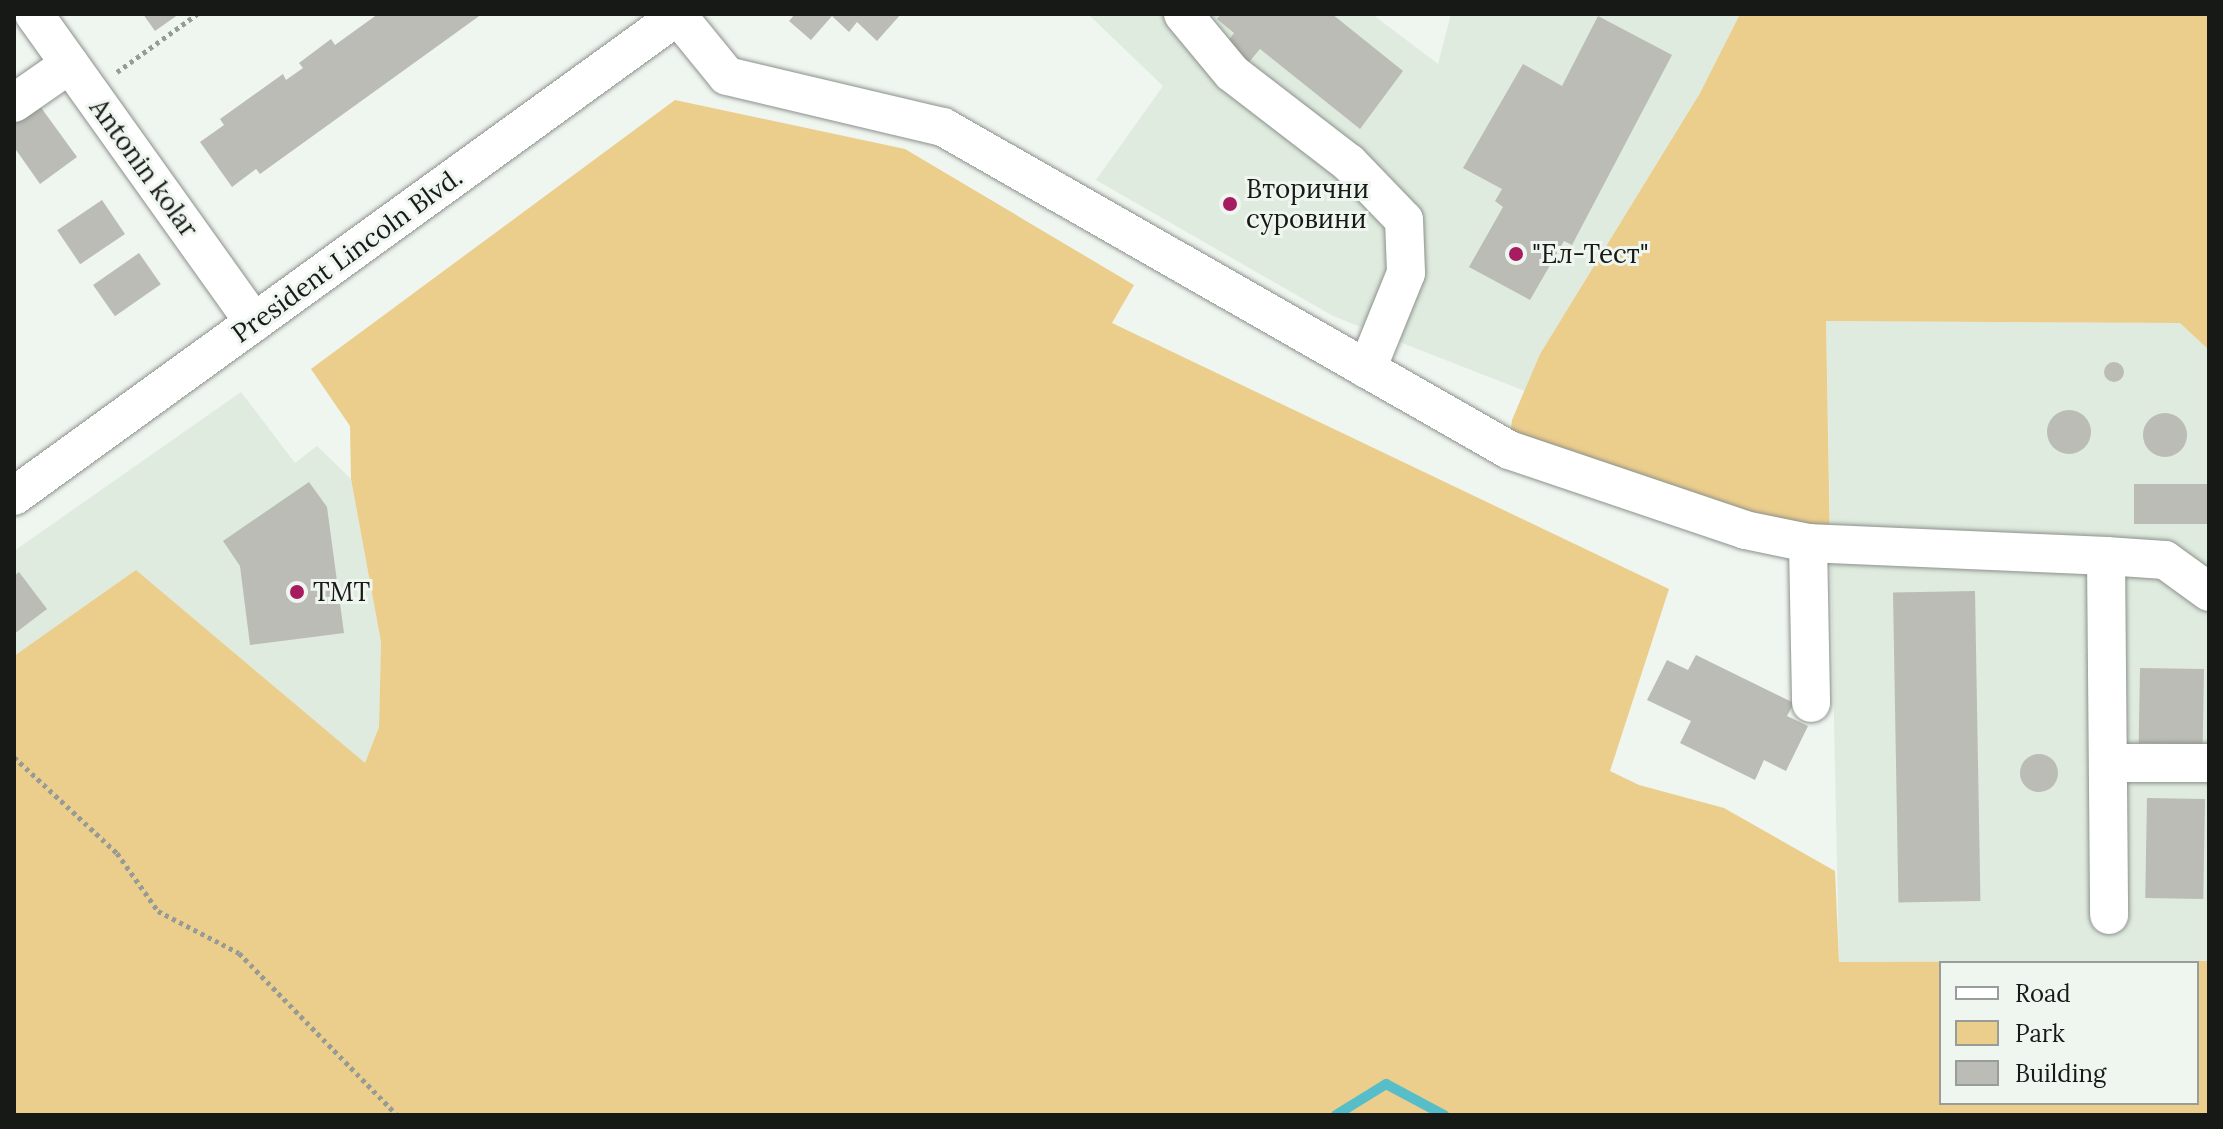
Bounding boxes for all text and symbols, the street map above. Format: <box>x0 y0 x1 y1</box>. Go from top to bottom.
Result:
street label: Antonin kolar <box>83 93 205 243</box>
street label: President Lincoln Blvd. <box>226 161 468 349</box>
place label: Вторични суровини <box>1246 173 1369 234</box>
marker: Вторични суровини <box>1221 195 1239 213</box>
place label: "Ел-Тест" <box>1532 238 1649 270</box>
marker: "Ел-Тест" <box>1507 245 1525 263</box>
place label: TMT <box>313 576 370 608</box>
marker: TMT <box>288 583 306 601</box>
legend <box>1939 961 2199 1105</box>
text: Road <box>2015 978 2071 1009</box>
text: Park <box>2015 1018 2065 1049</box>
text: Building <box>2015 1058 2106 1089</box>

